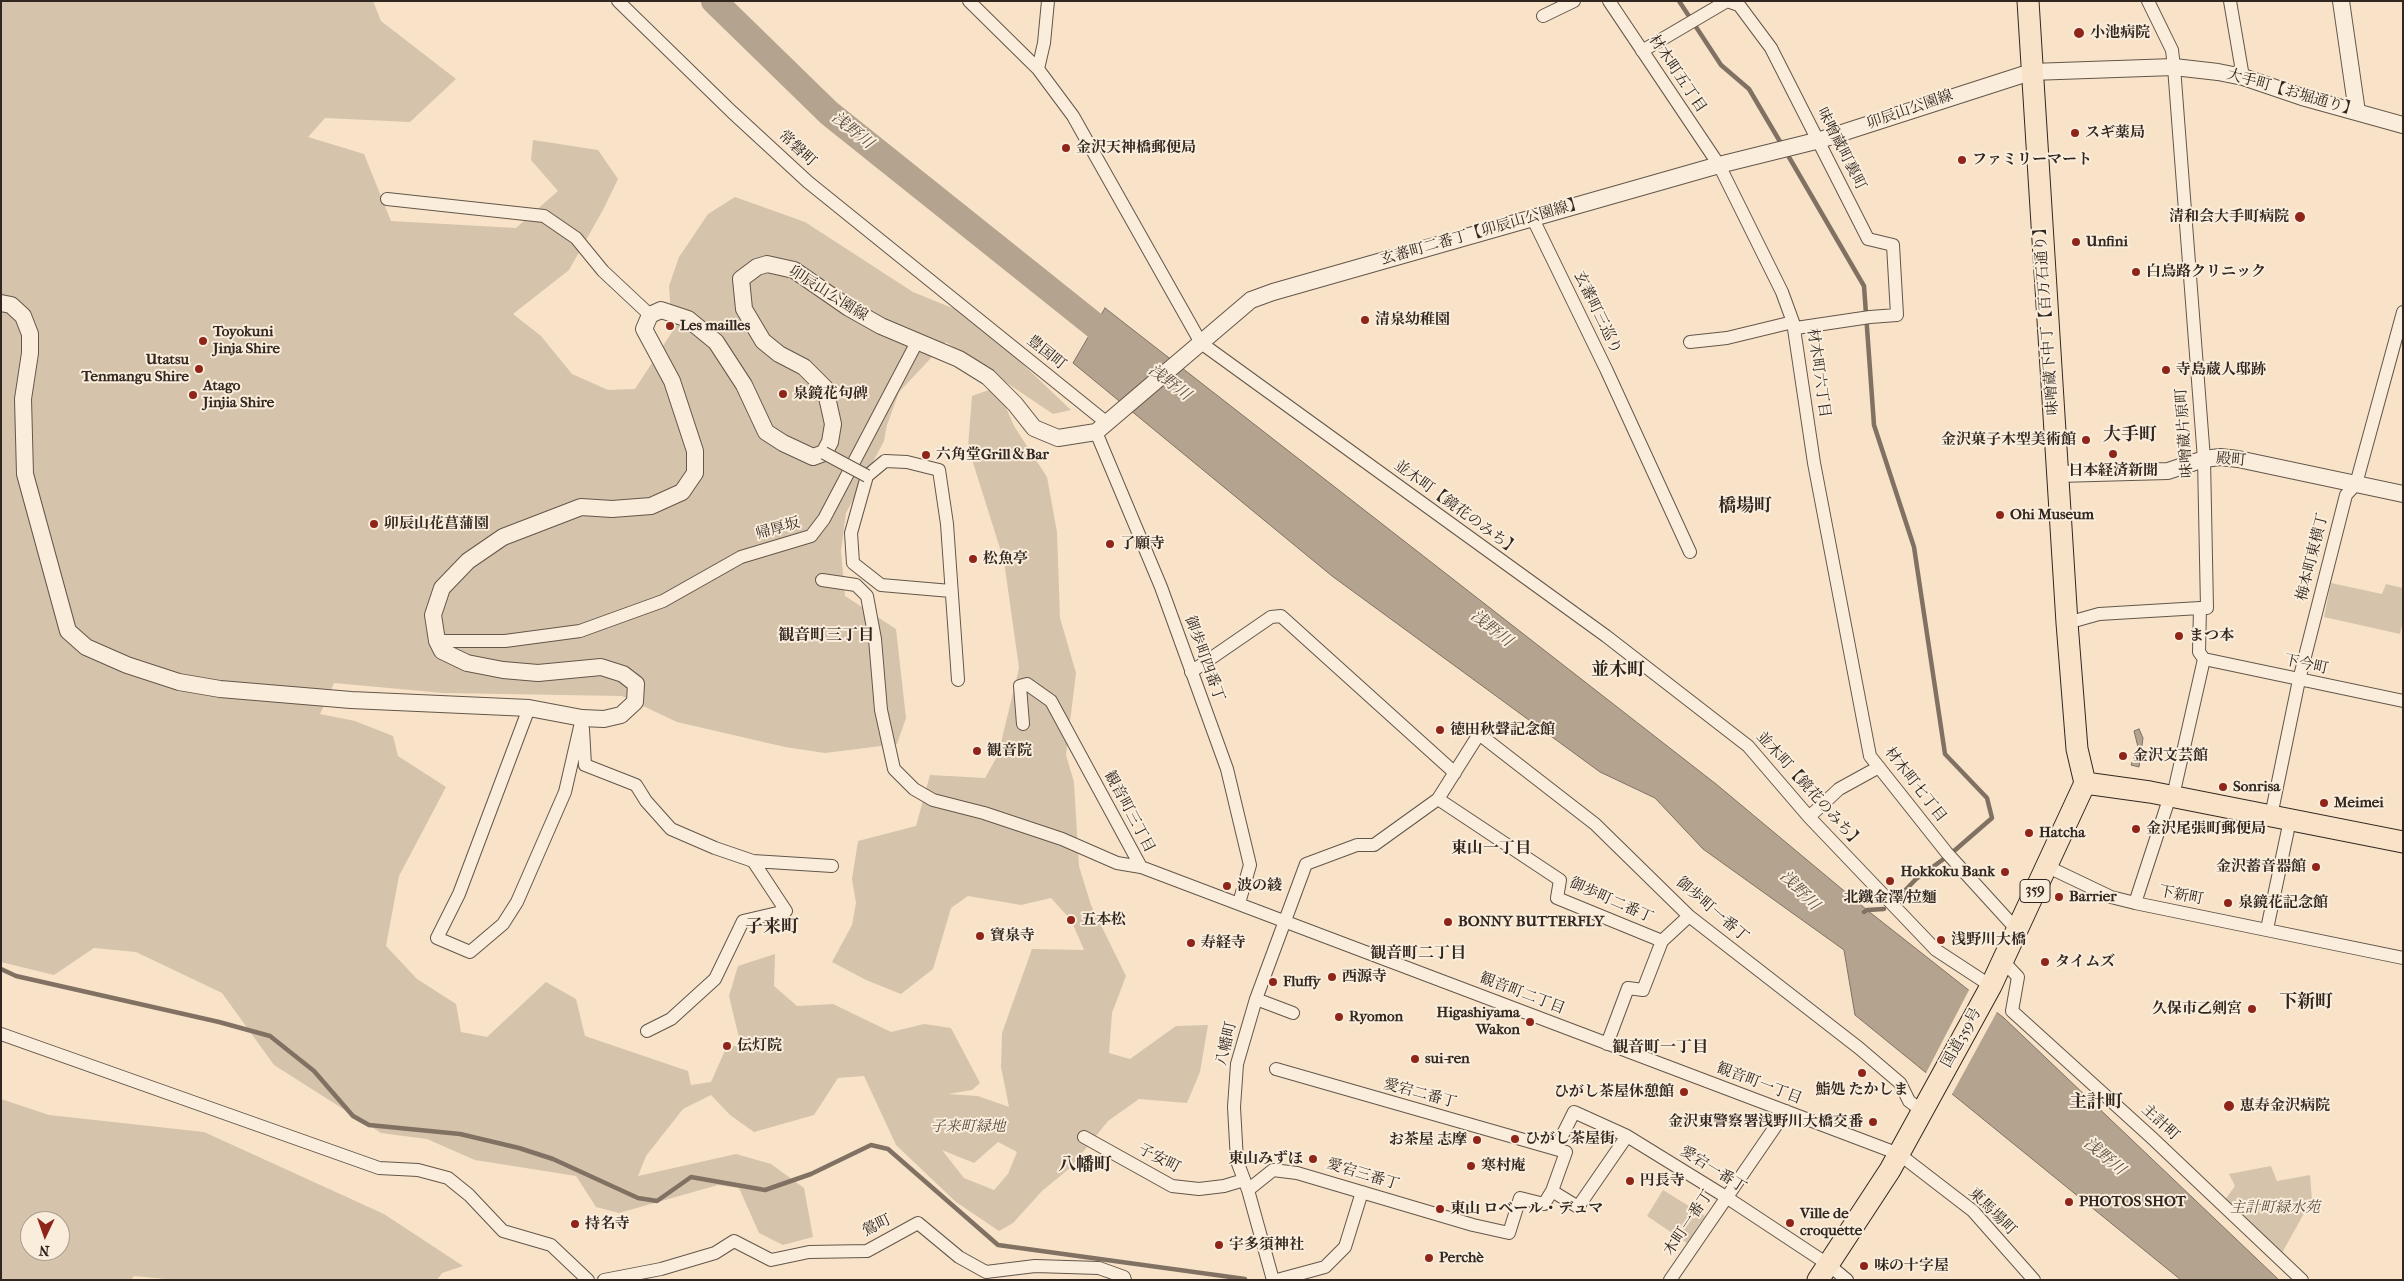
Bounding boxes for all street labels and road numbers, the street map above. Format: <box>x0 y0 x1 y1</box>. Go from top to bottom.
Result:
street label: 材木町五丁目 <box>1644 32 1710 116</box>
street label: 大手町【お堀通り】 <box>2225 66 2359 120</box>
street label: 卯辰山公園線 <box>1865 87 1955 133</box>
street label: 味噌蔵町裏町 <box>1813 105 1869 193</box>
street label: 常磐町 <box>774 127 820 171</box>
street label: 玄蕃町二番丁【卯辰山公園線】 <box>1379 194 1585 270</box>
street label: 味噌蔵下中丁【百万石通り】 <box>2031 220 2063 416</box>
street label: 卯辰山公園線 <box>785 263 871 325</box>
street label: 玄蕃町三巡り <box>1569 269 1625 357</box>
street label: 材木町六丁目 <box>1803 327 1833 419</box>
street label: 豊国町 <box>1023 332 1069 374</box>
street label: 味噌蔵片原町 <box>2173 387 2197 479</box>
street label: 殿町 <box>2215 450 2247 470</box>
street label: 並木町【鏡花のみち】 <box>1390 457 1522 559</box>
street label: 梅本町東横丁 <box>2293 511 2333 603</box>
street label: 帰厚坂 <box>754 514 802 544</box>
street label: 御歩町四番丁 <box>1180 614 1228 704</box>
street label: 下今町 <box>2282 652 2330 678</box>
street label: 並木町【鏡花のみち】 <box>1752 728 1866 852</box>
street label: 材木町七丁目 <box>1880 744 1950 826</box>
street label: 観音町三丁目 <box>1100 768 1158 856</box>
street label: 御歩町二番丁 <box>1566 874 1656 928</box>
street label: 御歩町一番丁 <box>1672 874 1752 946</box>
road number: 359 <box>2020 879 2050 902</box>
street label: 下新町 <box>2157 883 2205 909</box>
street label: 観音町二丁目 <box>1477 969 1567 1019</box>
street label: 国道359号 <box>1938 1005 1986 1071</box>
street label: 八幡町 <box>1213 1020 1241 1068</box>
street label: 観音町一丁目 <box>1714 1059 1804 1109</box>
street label: 愛宕二番丁 <box>1381 1076 1459 1112</box>
street label: 主計町 <box>2137 1101 2183 1145</box>
street label: 子安町 <box>1135 1141 1183 1177</box>
street label: 愛宕一番丁 <box>1676 1142 1750 1198</box>
street label: 愛宕三番丁 <box>1325 1155 1401 1195</box>
street label: 東馬場町 <box>1964 1184 2020 1240</box>
street label: 木町一番丁 <box>1661 1187 1717 1259</box>
street label: 鶯町 <box>860 1211 894 1241</box>

